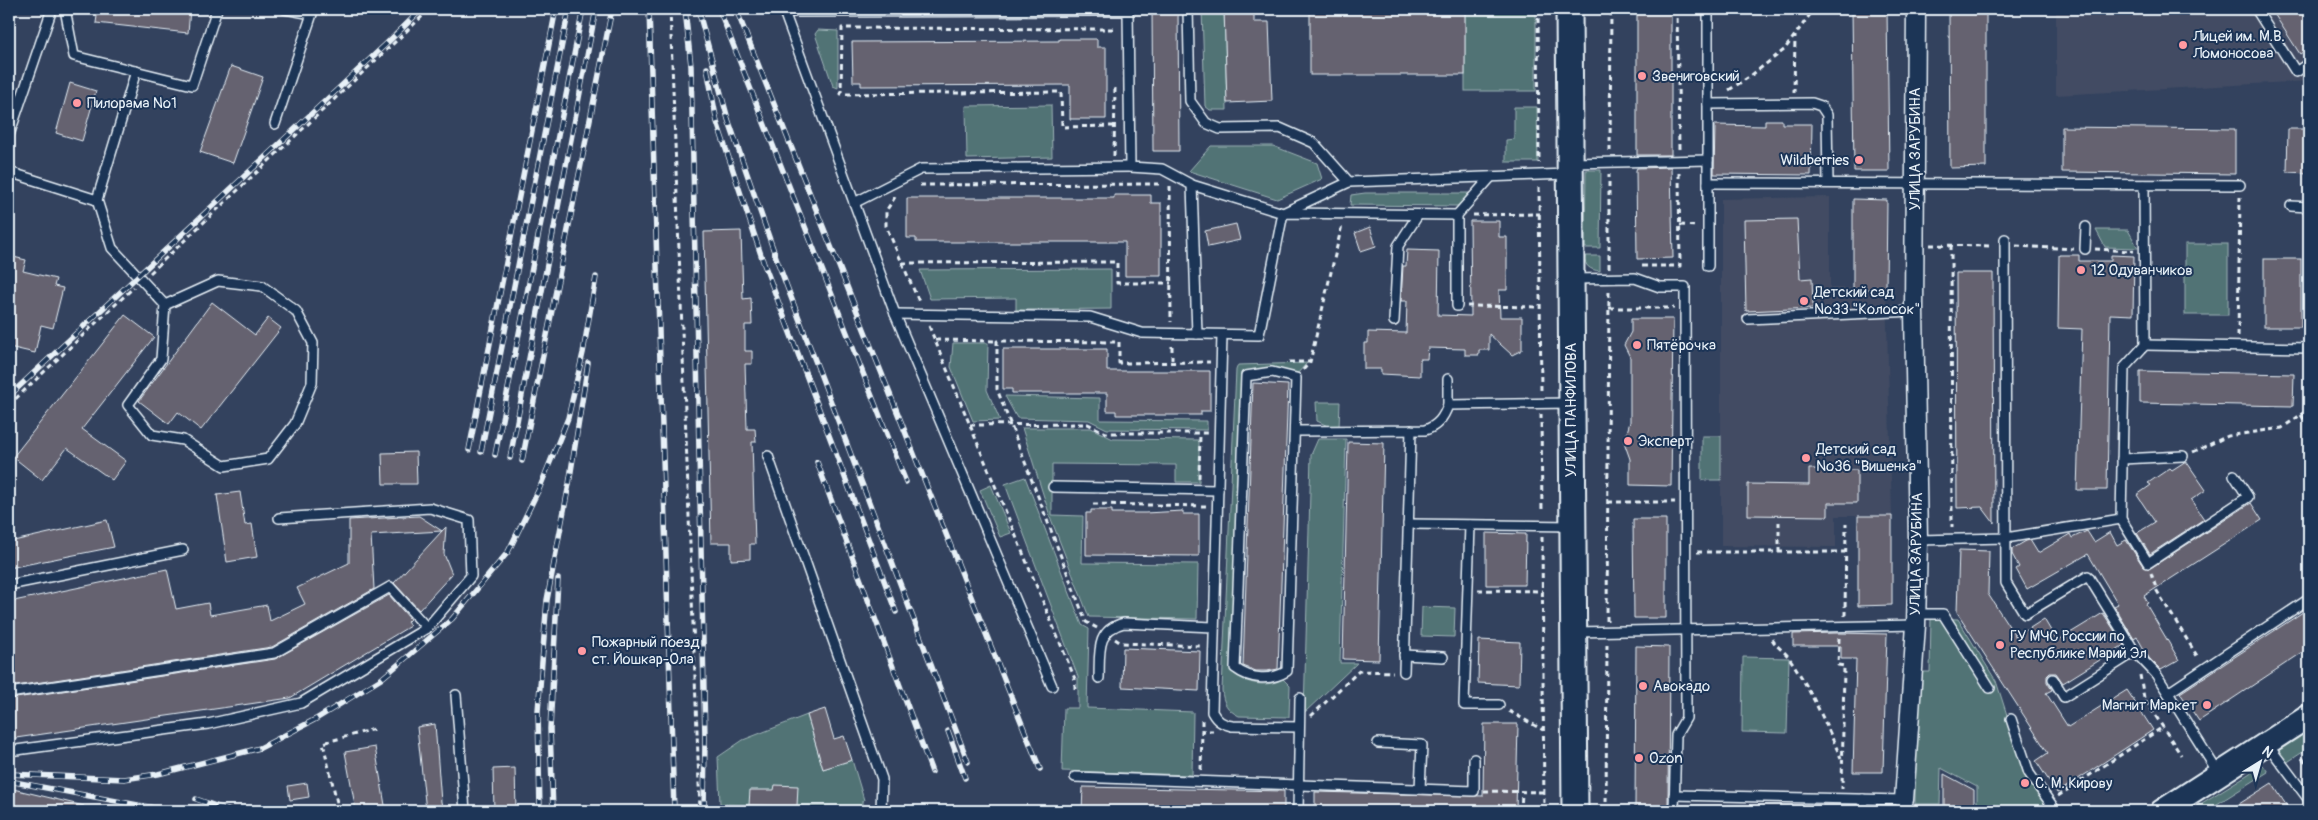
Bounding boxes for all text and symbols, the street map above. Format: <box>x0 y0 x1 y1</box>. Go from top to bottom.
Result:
place label: Лицей им. М.В. Ломоносова <box>2192 27 2285 63</box>
marker: Лицей им. М.В. Ломоносова <box>2177 39 2189 51</box>
place label: Звениговский <box>1652 67 1740 86</box>
marker: Звениговский <box>1636 70 1648 82</box>
street label: УЛИЦА ЗАРУБИНА <box>1906 87 1925 211</box>
place label: Пилорама №1 <box>87 94 177 113</box>
marker: Пилорама №1 <box>71 97 83 109</box>
place label: Wildberries <box>1780 151 1849 170</box>
marker: Wildberries <box>1853 154 1865 166</box>
place label: 12 Одуванчиков <box>2091 261 2193 280</box>
marker: 12 Одуванчиков <box>2075 264 2087 276</box>
place label: Детский сад №33 "Колосок" <box>1813 283 1920 319</box>
marker: Детский сад №33 "Колосок" <box>1798 295 1810 307</box>
place label: Пятёрочка <box>1647 336 1716 355</box>
marker: Пятёрочка <box>1631 339 1643 351</box>
street label: УЛИЦА ПАНФИЛОВА <box>1562 342 1581 477</box>
place label: Эксперт <box>1638 432 1692 451</box>
marker: Эксперт <box>1622 435 1634 447</box>
place label: Детский сад №36 "Вишенка" <box>1815 440 1922 476</box>
marker: Детский сад №36 "Вишенка" <box>1800 452 1812 464</box>
street label: УЛИЦА ЗАРУБИНА <box>1906 492 1927 616</box>
place label: ГУ МЧС России по Республике Марий Эл <box>2010 627 2147 663</box>
place label: Пожарный поезд ст. Йошкар-Ола <box>592 633 700 669</box>
marker: ГУ МЧС России по Республике Марий Эл <box>1994 639 2006 651</box>
marker: Пожарный поезд ст. Йошкар-Ола <box>576 645 588 657</box>
place label: Авокадо <box>1653 677 1710 696</box>
marker: Авокадо <box>1637 680 1649 692</box>
place label: Магнит Маркет <box>2102 696 2197 715</box>
marker: Магнит Маркет <box>2201 699 2213 711</box>
north arrow <box>2236 738 2286 788</box>
text: N <box>2259 742 2276 762</box>
place label: Ozon <box>1649 749 1683 768</box>
marker: Ozon <box>1633 752 1645 764</box>
place label: С. М. Кирову <box>2035 774 2113 793</box>
marker: С. М. Кирову <box>2019 777 2031 789</box>

